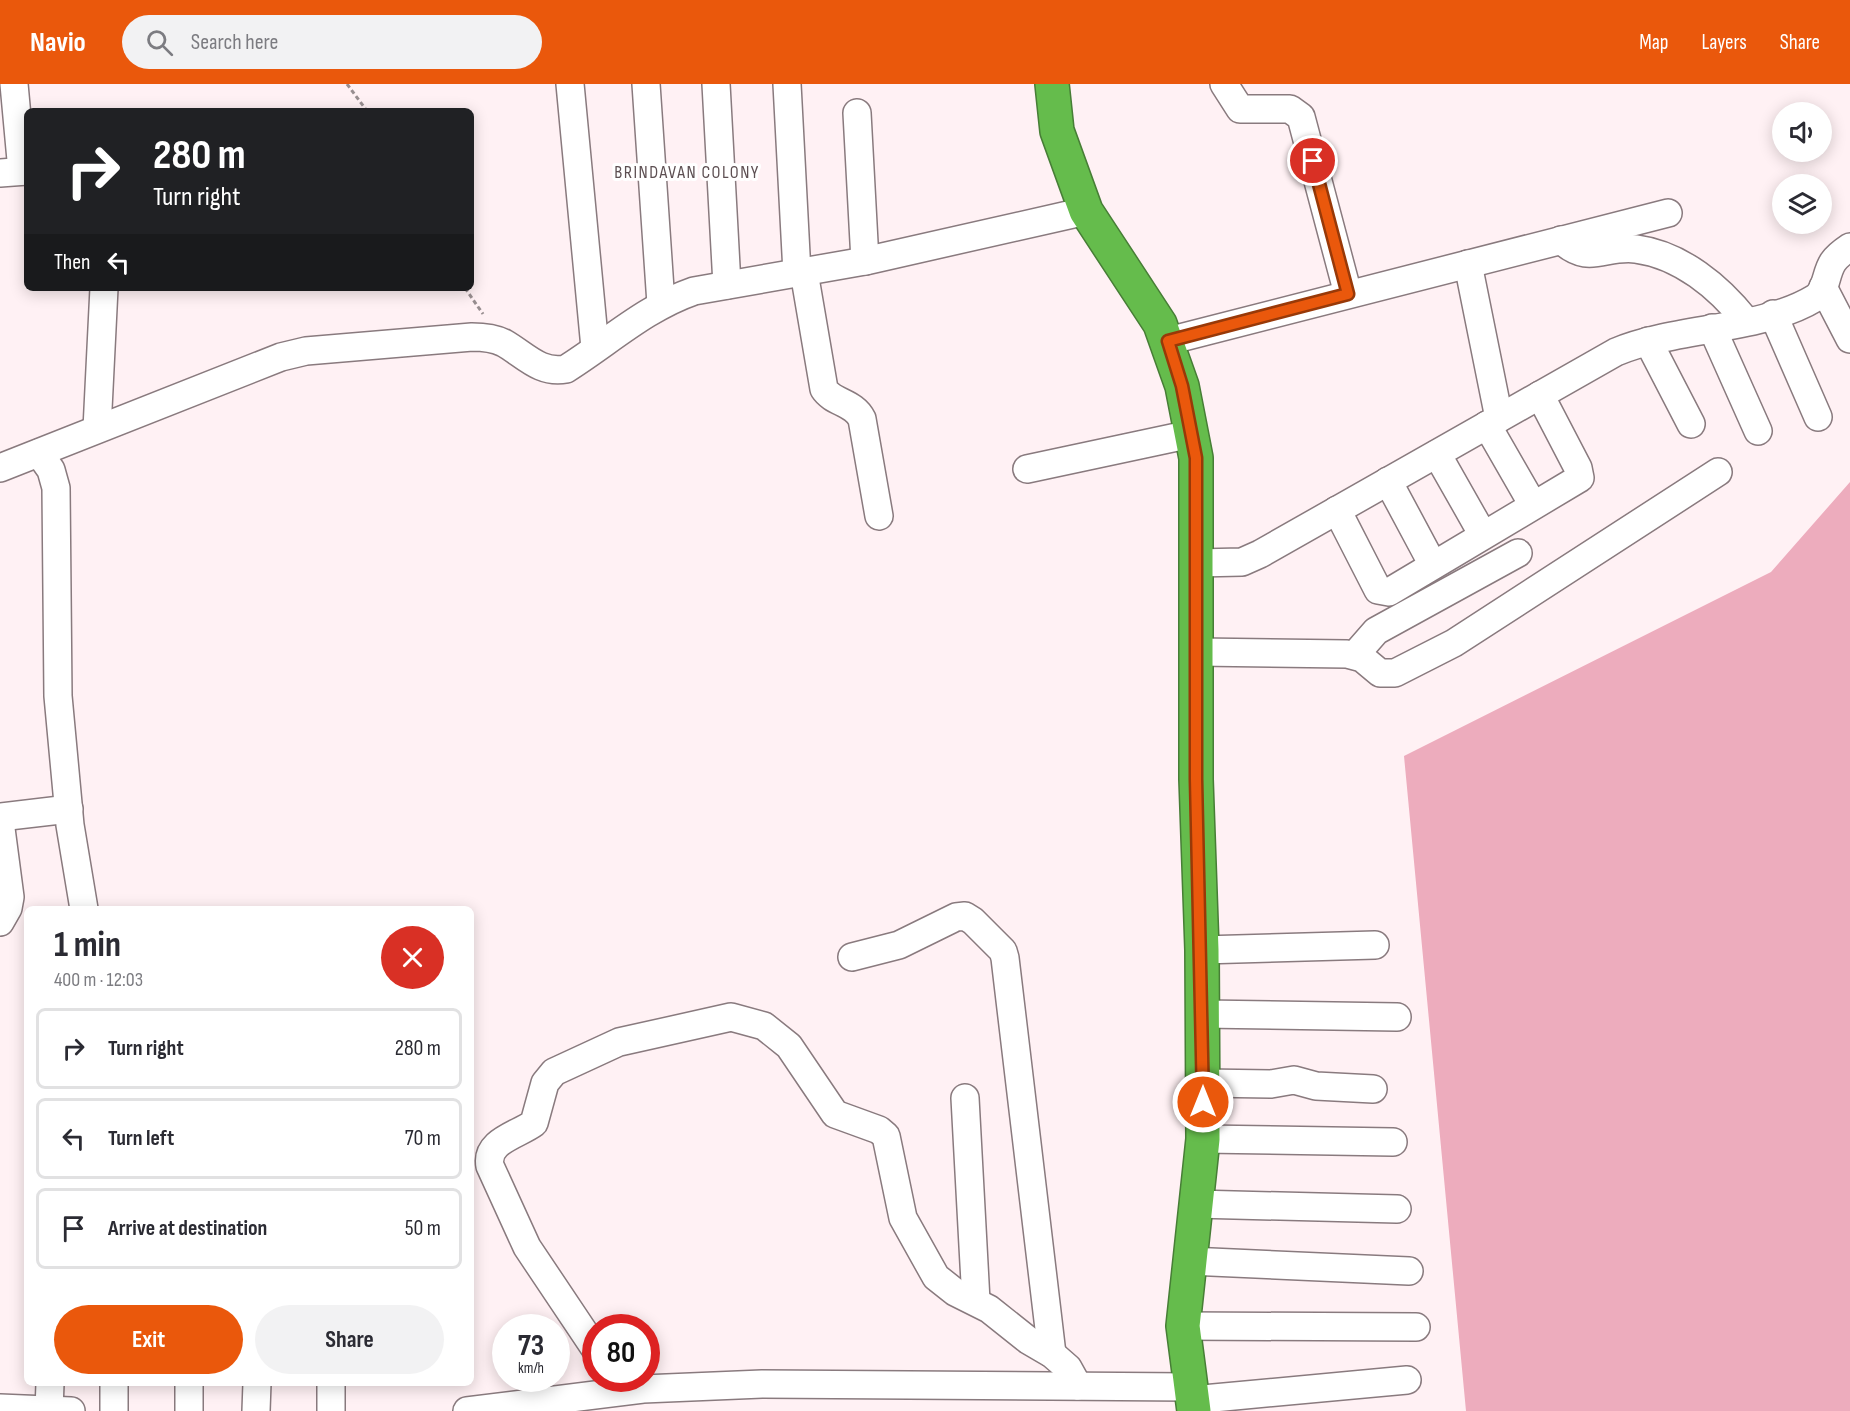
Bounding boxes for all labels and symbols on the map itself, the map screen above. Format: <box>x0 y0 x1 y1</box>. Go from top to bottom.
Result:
pin <box>1287 135 1338 186</box>
district label: BRINDAVAN COLONY <box>614 162 760 183</box>
position arrow <box>1171 1070 1235 1134</box>
speed limit sign: 80 <box>582 1314 660 1392</box>

